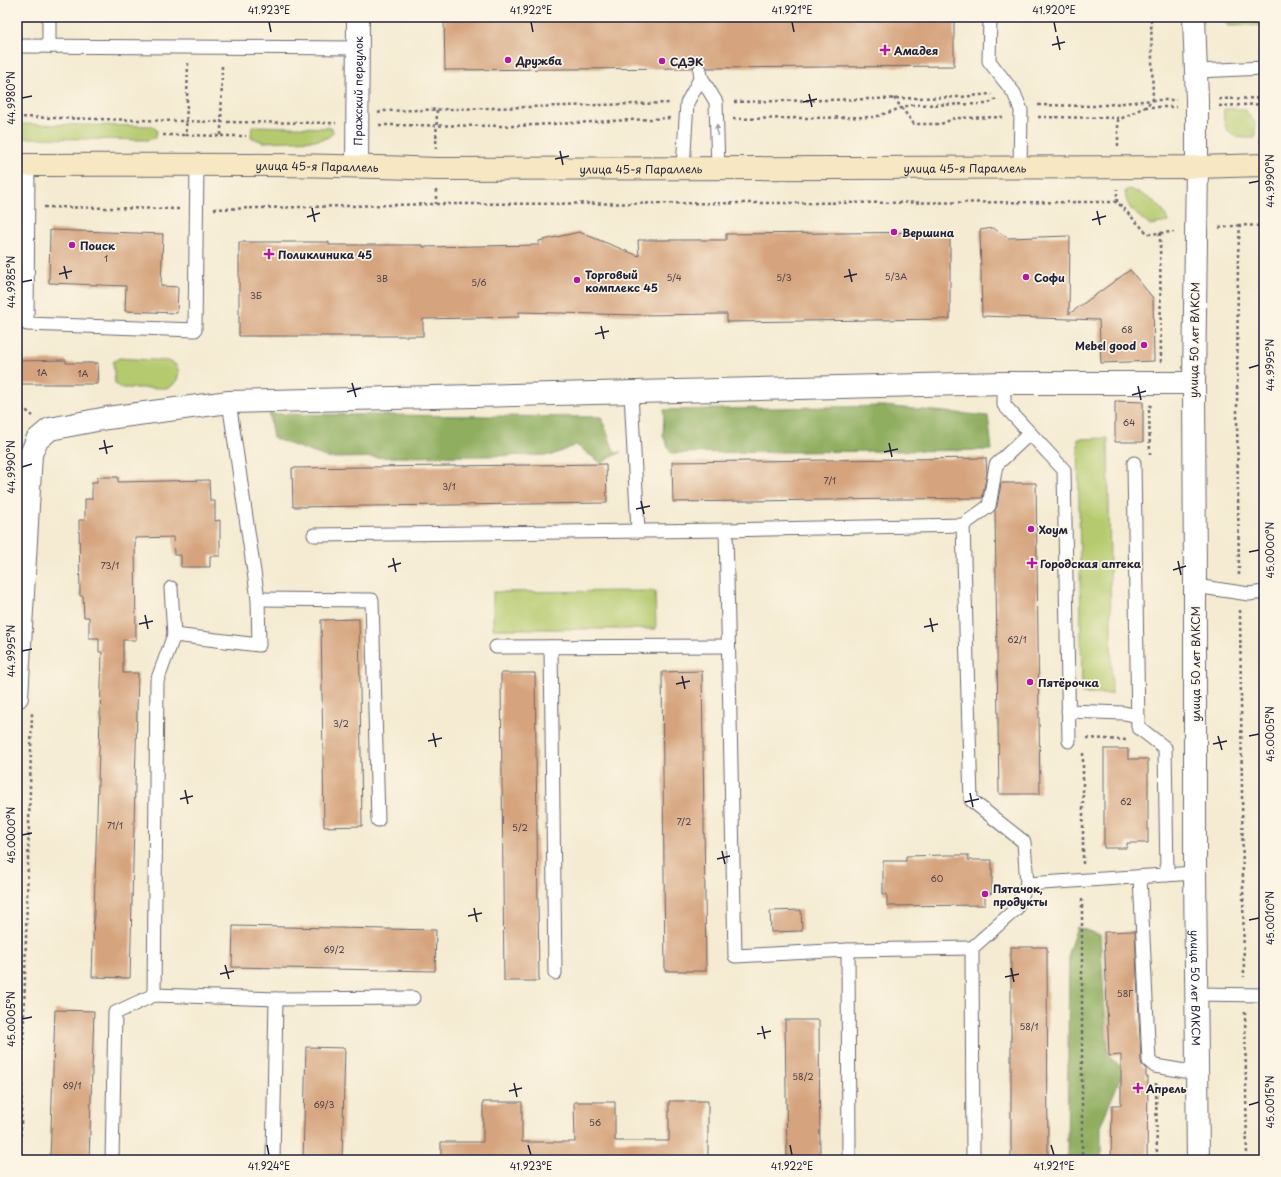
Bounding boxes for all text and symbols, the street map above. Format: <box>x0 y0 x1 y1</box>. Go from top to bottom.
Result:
text: 41.923°E <box>248 2 290 17</box>
text: 41.922°E <box>510 2 552 17</box>
text: 41.921°E <box>772 2 812 17</box>
text: 41.920°E <box>1032 2 1076 17</box>
street label: Пражский переулок <box>349 36 366 146</box>
place label: Амадея <box>894 42 938 59</box>
marker: Амадея <box>879 44 891 56</box>
place label: Дружба <box>515 52 563 69</box>
place label: СДЭК <box>670 53 703 70</box>
marker: Дружба <box>503 55 513 65</box>
marker: СДЭК <box>657 56 667 66</box>
text: 44.9980°N <box>3 71 18 125</box>
one-way arrow <box>714 123 720 136</box>
text: 44.9990°N <box>1262 154 1277 208</box>
street label: улица 45-я Параллель <box>255 156 379 175</box>
street label: улица 45-я Параллель <box>903 159 1027 176</box>
street label: улица 45-я Параллель <box>579 160 703 177</box>
place label: Вершина <box>902 224 955 241</box>
marker: Вершина <box>889 227 899 237</box>
place label: Поиск <box>80 237 116 254</box>
marker: Поиск <box>67 240 77 250</box>
place label: Поликлиника 45 <box>278 246 372 263</box>
marker: Поликлиника 45 <box>263 248 275 260</box>
house number: 1 <box>104 251 108 265</box>
text: 44.9985°N <box>3 256 18 308</box>
place label: Торговый комплекс 45 <box>585 266 658 296</box>
house number: 5/3А <box>885 269 907 283</box>
place label: Софи <box>1034 269 1065 286</box>
house number: 5/4 <box>666 270 682 284</box>
house number: 5/3 <box>776 270 792 284</box>
house number: 3В <box>376 271 388 285</box>
marker: Софи <box>1021 272 1031 282</box>
house number: 5/6 <box>471 275 487 289</box>
marker: Торговый комплекс 45 <box>572 275 582 285</box>
street label: улица 50 лет ВЛКСМ <box>1184 282 1204 398</box>
house number: 3Б <box>250 288 262 302</box>
house number: 68 <box>1121 322 1133 336</box>
place label: Mebel good <box>1075 337 1136 354</box>
text: 44.9995°N <box>1262 338 1277 391</box>
marker: Mebel good <box>1139 340 1149 350</box>
house number: 1А <box>37 365 48 379</box>
house number: 1А <box>78 366 89 380</box>
house number: 64 <box>1123 415 1135 429</box>
text: 44.9990°N <box>3 440 18 494</box>
house number: 7/1 <box>824 473 836 487</box>
house number: 3/1 <box>442 479 456 493</box>
place label: Хоум <box>1039 521 1068 538</box>
text: 45.0000°N <box>1262 521 1277 578</box>
marker: Хоум <box>1026 524 1036 534</box>
place label: Городская аптека <box>1040 555 1142 572</box>
house number: 73/1 <box>101 558 119 572</box>
marker: Городская аптека <box>1027 558 1037 568</box>
street label: улица 50 лет ВЛКСМ <box>1187 606 1204 722</box>
text: 44.9995°N <box>3 624 18 677</box>
house number: 62/1 <box>1007 632 1027 646</box>
place label: Пятёрочка <box>1038 674 1100 691</box>
marker: Пятёрочка <box>1025 677 1035 687</box>
text: 45.0005°N <box>1262 706 1277 762</box>
house number: 3/2 <box>333 716 349 730</box>
house number: 62 <box>1120 794 1132 808</box>
text: 45.0000°N <box>3 806 18 863</box>
house number: 7/2 <box>677 814 691 828</box>
house number: 71/1 <box>107 818 123 832</box>
house number: 5/2 <box>512 820 528 834</box>
house number: 60 <box>931 871 944 885</box>
place label: Пятачок, продукты <box>993 880 1048 910</box>
marker: Пятачок, продукты <box>980 889 990 899</box>
text: 45.0010°N <box>1262 891 1277 945</box>
street label: улица 50 лет ВЛКСМ <box>1187 930 1205 1046</box>
house number: 69/2 <box>323 942 345 956</box>
house number: 58Г <box>1117 986 1133 1000</box>
text: 45.0005°N <box>3 991 18 1047</box>
house number: 58/1 <box>1019 1019 1039 1033</box>
house number: 58/2 <box>792 1069 814 1083</box>
text: 45.0015°N <box>1262 1075 1277 1129</box>
house number: 69/1 <box>62 1078 82 1092</box>
place label: Апрель <box>1145 1080 1187 1097</box>
marker: Апрель <box>1133 1083 1143 1093</box>
house number: 69/3 <box>314 1097 335 1111</box>
house number: 56 <box>589 1115 601 1129</box>
text: 41.924°E <box>248 1158 290 1173</box>
text: 41.923°E <box>510 1158 552 1173</box>
text: 41.922°E <box>771 1158 813 1173</box>
text: 41.921°E <box>1034 1158 1074 1173</box>

